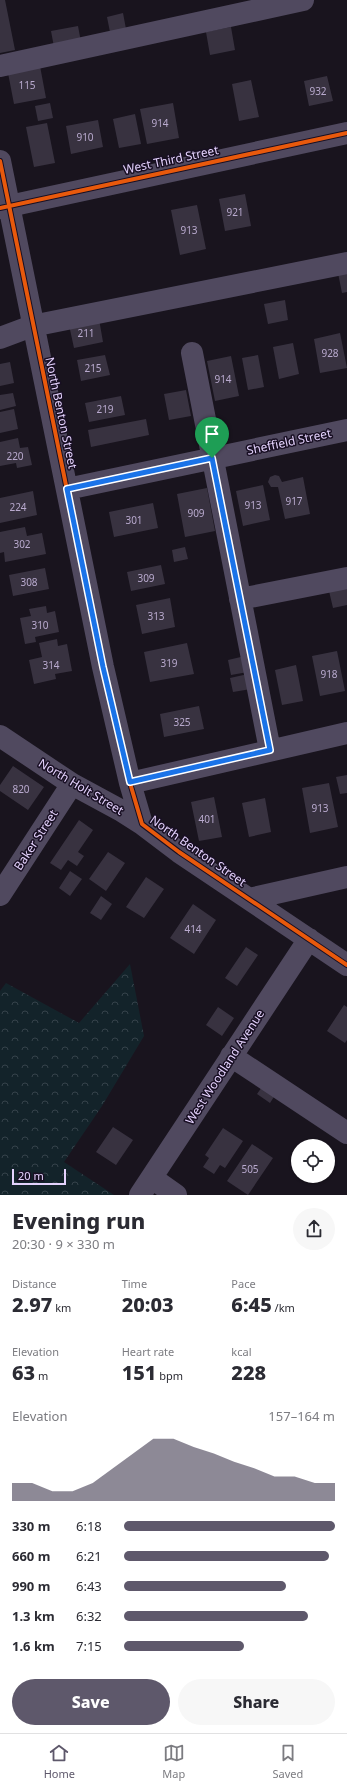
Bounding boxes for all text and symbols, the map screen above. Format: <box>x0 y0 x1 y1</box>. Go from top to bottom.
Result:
house number: 115 <box>18 78 36 92</box>
house number: 932 <box>309 84 327 98</box>
house number: 914 <box>151 116 169 130</box>
house number: 910 <box>76 130 94 144</box>
street label: West Third Street <box>122 141 221 178</box>
house number: 921 <box>226 205 244 219</box>
house number: 913 <box>180 223 198 237</box>
house number: 211 <box>77 326 95 340</box>
house number: 928 <box>321 346 339 360</box>
street label: North Benton Street <box>41 355 82 471</box>
house number: 215 <box>84 361 102 375</box>
house number: 914 <box>214 372 232 386</box>
house number: 219 <box>96 402 114 416</box>
pin <box>195 417 229 458</box>
icon: arrive <box>201 423 223 445</box>
street label: Sheffield Street <box>245 424 333 459</box>
house number: 220 <box>6 449 24 463</box>
house number: 917 <box>285 494 303 508</box>
house number: 913 <box>244 498 262 512</box>
house number: 224 <box>9 500 27 514</box>
house number: 909 <box>187 506 205 520</box>
house number: 301 <box>125 513 143 527</box>
house number: 302 <box>13 537 31 551</box>
house number: 309 <box>137 571 155 585</box>
house number: 308 <box>20 575 38 589</box>
house number: 313 <box>147 609 165 623</box>
house number: 310 <box>31 618 49 632</box>
house number: 319 <box>160 656 178 670</box>
house number: 314 <box>42 658 60 672</box>
house number: 918 <box>320 667 338 681</box>
house number: 325 <box>173 715 191 729</box>
street label: North Holt Street <box>36 754 128 819</box>
house number: 820 <box>12 782 30 796</box>
house number: 913 <box>311 801 329 815</box>
street label: Baker Street <box>10 805 62 873</box>
street label: North Benton Street <box>147 811 250 891</box>
house number: 401 <box>198 812 216 826</box>
house number: 414 <box>184 922 202 936</box>
street label: West Woodland Avenue <box>181 1006 268 1127</box>
map controls <box>291 1139 335 1183</box>
button: locate <box>291 1139 335 1183</box>
house number: 505 <box>241 1162 259 1176</box>
scale bar <box>12 1167 66 1186</box>
text: 20 m <box>18 1168 44 1183</box>
text: Evening run <box>12 1205 145 1235</box>
button: share <box>293 1208 335 1250</box>
text: 20:30 · 9 × 330 m <box>12 1235 115 1253</box>
text: Distance <box>12 1276 57 1291</box>
text: Time <box>122 1276 147 1291</box>
text: Pace <box>231 1276 256 1291</box>
text: 2.97 <box>12 1291 52 1318</box>
text: 20:03 <box>122 1291 174 1318</box>
text: 6:45 <box>231 1291 272 1318</box>
text: km <box>52 1300 71 1315</box>
text: /km <box>272 1300 295 1315</box>
text: Elevation <box>12 1344 59 1359</box>
text: Heart rate <box>122 1344 174 1359</box>
text: kcal <box>231 1344 252 1359</box>
text: 63 <box>12 1359 35 1386</box>
text: 151 <box>122 1359 156 1386</box>
text: 228 <box>231 1359 266 1386</box>
text: m <box>35 1368 48 1383</box>
text: bpm <box>156 1368 183 1383</box>
text: Elevation <box>12 1407 68 1425</box>
text: 157–164 m <box>268 1407 335 1425</box>
text: 330 m <box>12 1517 50 1535</box>
text: 6:18 <box>76 1517 102 1535</box>
text: 660 m <box>12 1547 50 1565</box>
text: 6:21 <box>76 1547 102 1565</box>
text: 990 m <box>12 1577 50 1595</box>
text: 6:43 <box>76 1577 102 1595</box>
text: 1.3 km <box>12 1607 55 1625</box>
text: 6:32 <box>76 1607 102 1625</box>
text: 1.6 km <box>12 1637 55 1655</box>
text: 7:15 <box>76 1637 102 1655</box>
button: Save <box>12 1679 170 1725</box>
button: Share <box>178 1679 335 1725</box>
tab: Home <box>44 1742 75 1781</box>
tab: Map <box>162 1742 185 1781</box>
tab: Saved <box>273 1742 303 1781</box>

